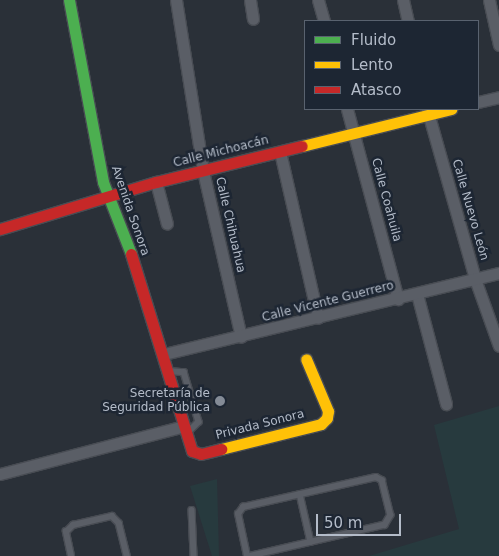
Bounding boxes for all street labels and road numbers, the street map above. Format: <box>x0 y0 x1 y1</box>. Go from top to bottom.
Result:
street label: Calle Michoacán <box>172 133 270 171</box>
street label: Calle Coahuila <box>368 157 404 243</box>
street label: Calle Nuevo León <box>449 158 491 262</box>
street label: Avenida Sonora <box>108 164 152 258</box>
street label: Calle Chihuahua <box>212 176 248 274</box>
street label: Calle Vicente Guerrero <box>261 279 395 325</box>
street label: Privada Sonora <box>214 407 306 443</box>

